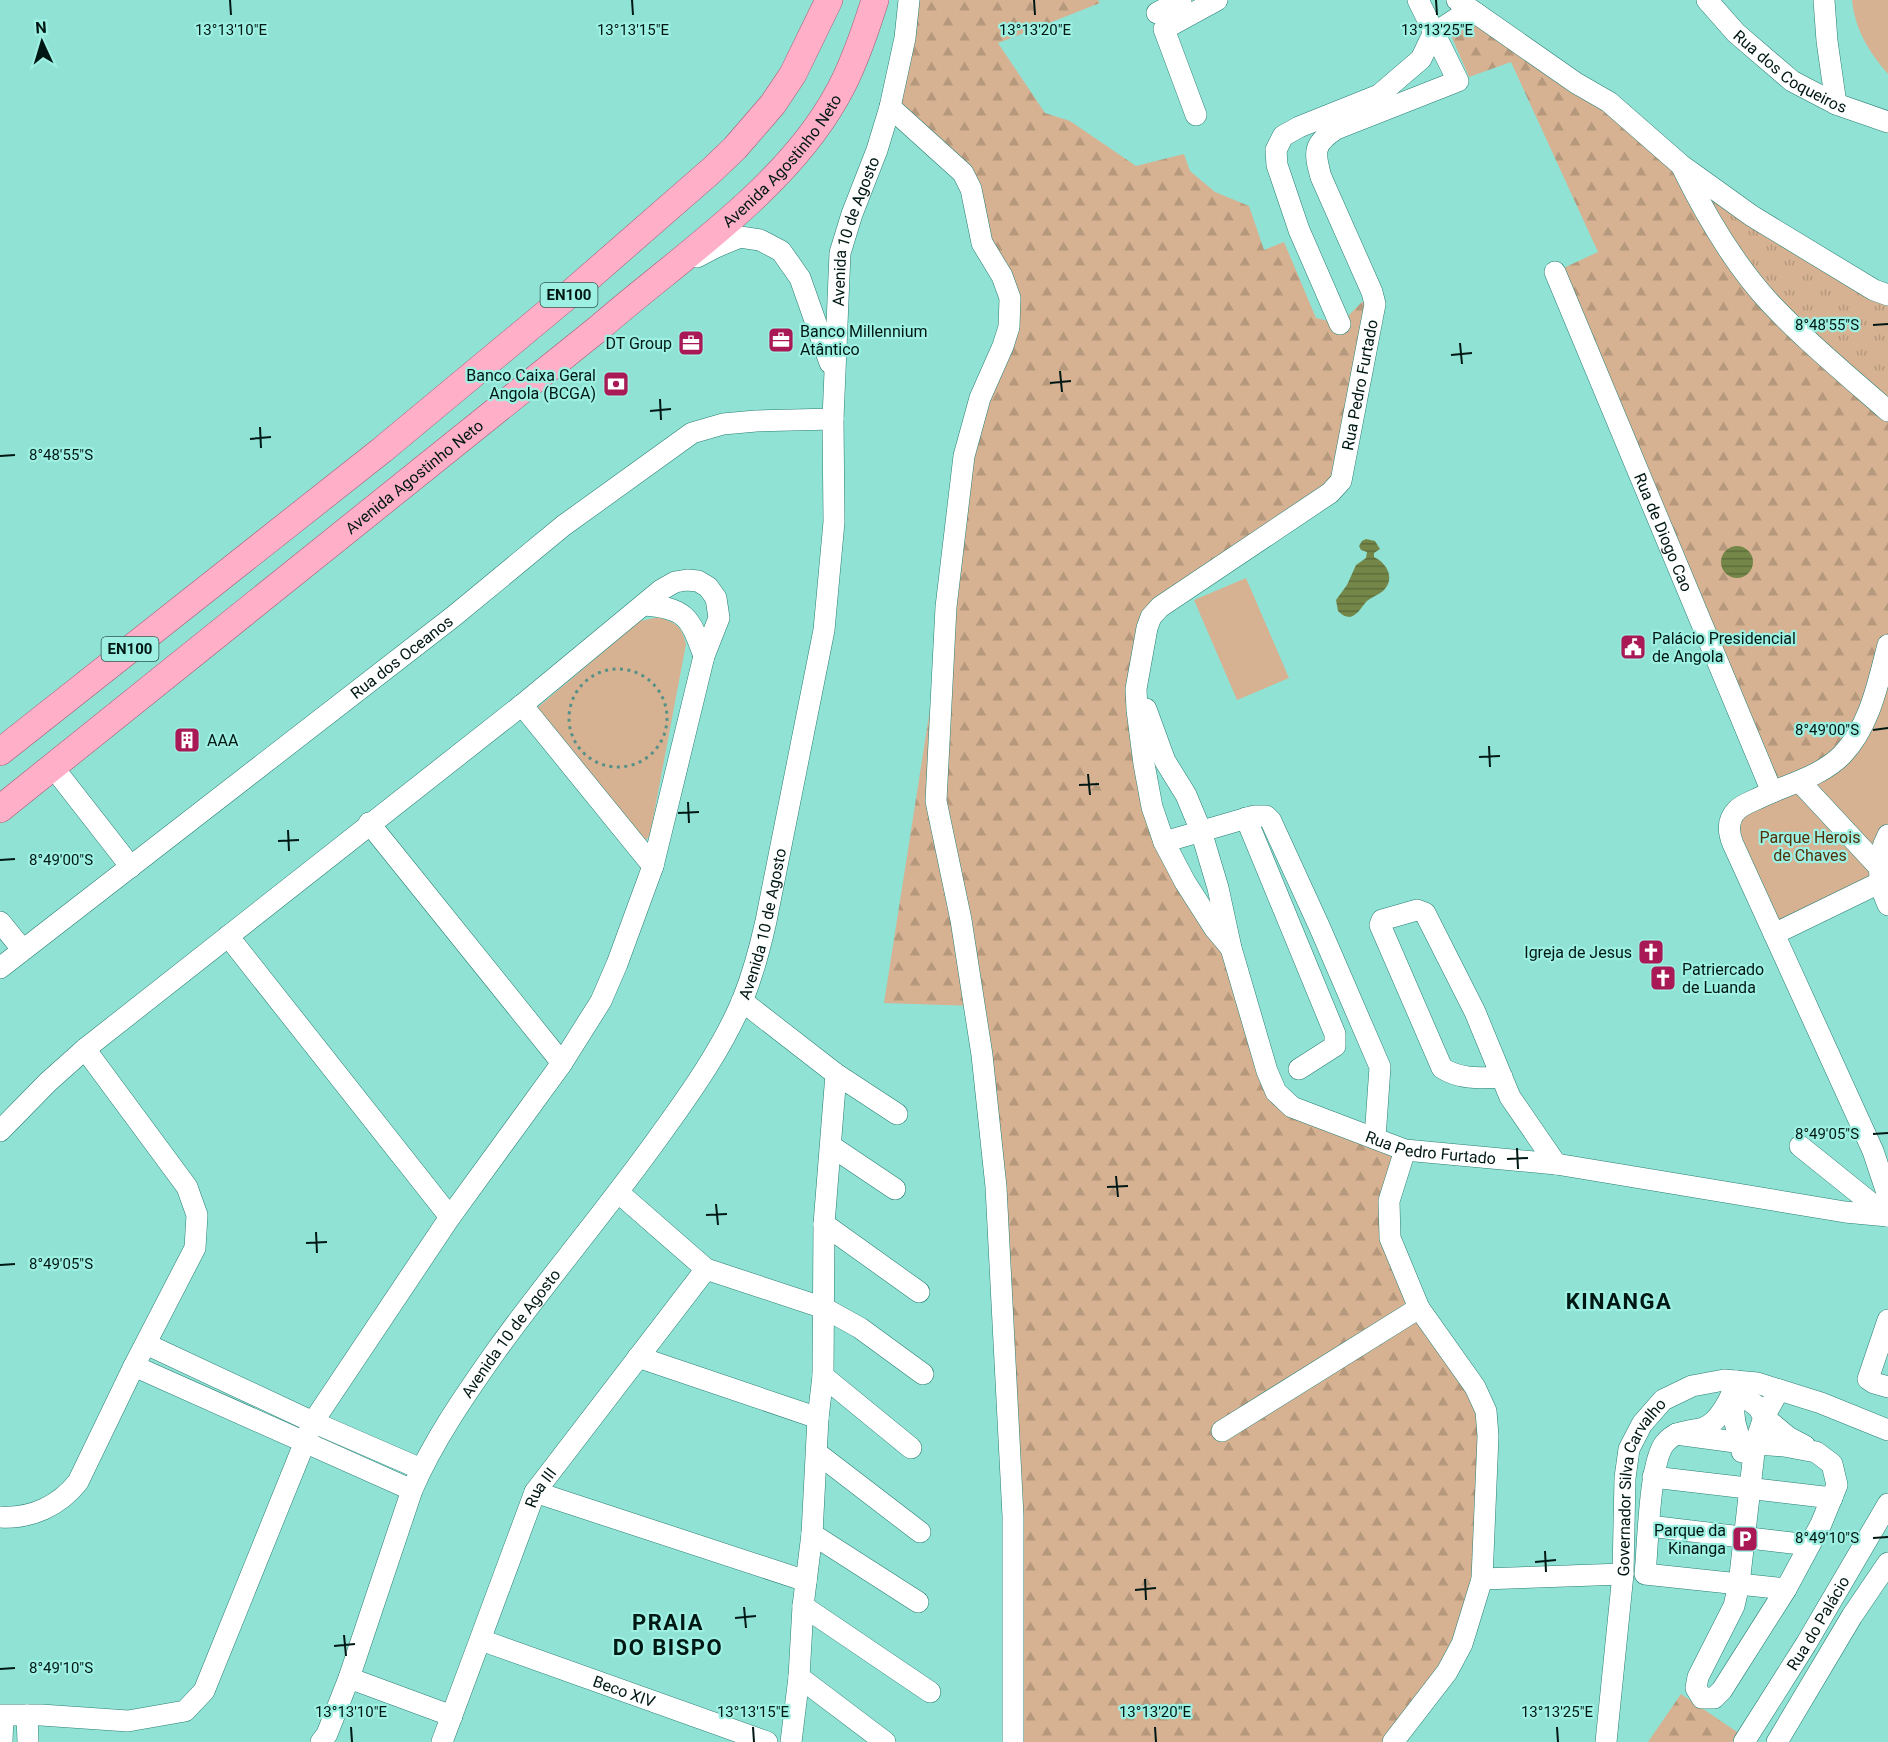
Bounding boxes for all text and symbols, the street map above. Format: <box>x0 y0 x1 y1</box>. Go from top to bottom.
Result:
north arrow <box>12 12 72 72</box>
text: N <box>35 18 47 37</box>
text: 13°13'10"E <box>195 21 268 39</box>
text: 13°13'15"E <box>597 21 670 39</box>
text: 13°13'20"E <box>999 21 1072 39</box>
text: 13°13'25"E <box>1401 21 1474 39</box>
street label: Rua dos Coqueiros <box>1729 26 1849 117</box>
street label: Avenida Agostinho Neto <box>719 91 846 232</box>
street label: Avenida 10 de Agosto <box>829 154 883 307</box>
road number: EN100 <box>540 283 598 307</box>
text: 8°48'55"S <box>1795 316 1859 334</box>
street label: Rua Pedro Furtado <box>1338 318 1382 452</box>
place label: Banco Millennium Atântico <box>800 322 928 359</box>
office icon: Banco Millennium Atântico <box>766 325 796 355</box>
office icon: DT Group <box>676 328 706 358</box>
place label: DT Group <box>605 334 672 353</box>
place label: Banco Caixa Geral Angola (BCGA) <box>466 366 596 403</box>
bank icon: Banco Caixa Geral Angola (BCGA) <box>601 369 631 399</box>
street label: Avenida Agostinho Neto <box>342 416 487 538</box>
text: 8°48'55"S <box>29 446 93 464</box>
street label: Rua de Diogo Cao <box>1630 470 1696 595</box>
street label: Rua dos Oceanos <box>347 611 457 703</box>
place label: Palácio Presidencial de Angola <box>1652 629 1796 666</box>
public building icon: Palácio Presidencial de Angola <box>1618 632 1648 662</box>
road number: EN100 <box>102 637 158 661</box>
text: 8°49'00"S <box>1795 721 1859 739</box>
building icon: AAA <box>172 725 202 755</box>
place label: AAA <box>207 731 239 750</box>
park label: Parque Herois de Chaves <box>1760 828 1860 865</box>
street label: Avenida 10 de Agosto <box>735 847 790 1002</box>
text: 8°49'00"S <box>29 851 93 869</box>
church icon: Igreja de Jesus <box>1636 937 1666 967</box>
place label: Igreja de Jesus <box>1524 943 1632 962</box>
place label: Patriercado de Luanda <box>1682 960 1764 997</box>
church icon: Patriercado de Luanda <box>1648 963 1678 993</box>
text: 8°49'05"S <box>1795 1125 1859 1143</box>
street label: Rua Pedro Furtado <box>1363 1127 1497 1168</box>
text: 8°49'05"S <box>29 1255 93 1273</box>
street label: Avenida 10 de Agosto <box>457 1265 564 1402</box>
district label: KINANGA <box>1566 1289 1672 1314</box>
street label: Governador Silva Carvalho <box>1614 1395 1670 1577</box>
street label: Rua III <box>521 1464 560 1510</box>
place label: Parque da Kinanga <box>1654 1521 1726 1558</box>
parking icon: Parque da Kinanga <box>1730 1524 1760 1554</box>
text: 8°49'10"S <box>1795 1529 1859 1547</box>
street label: Rua do Palácio <box>1783 1573 1854 1674</box>
district label: PRAIA DO BISPO <box>613 1610 723 1660</box>
text: 8°49'10"S <box>29 1659 93 1677</box>
street label: Beco XIV <box>590 1672 658 1711</box>
text: 13°13'10"E <box>315 1703 388 1721</box>
text: 13°13'15"E <box>717 1703 790 1721</box>
text: 13°13'20"E <box>1119 1703 1192 1721</box>
text: 13°13'25"E <box>1521 1703 1594 1721</box>

